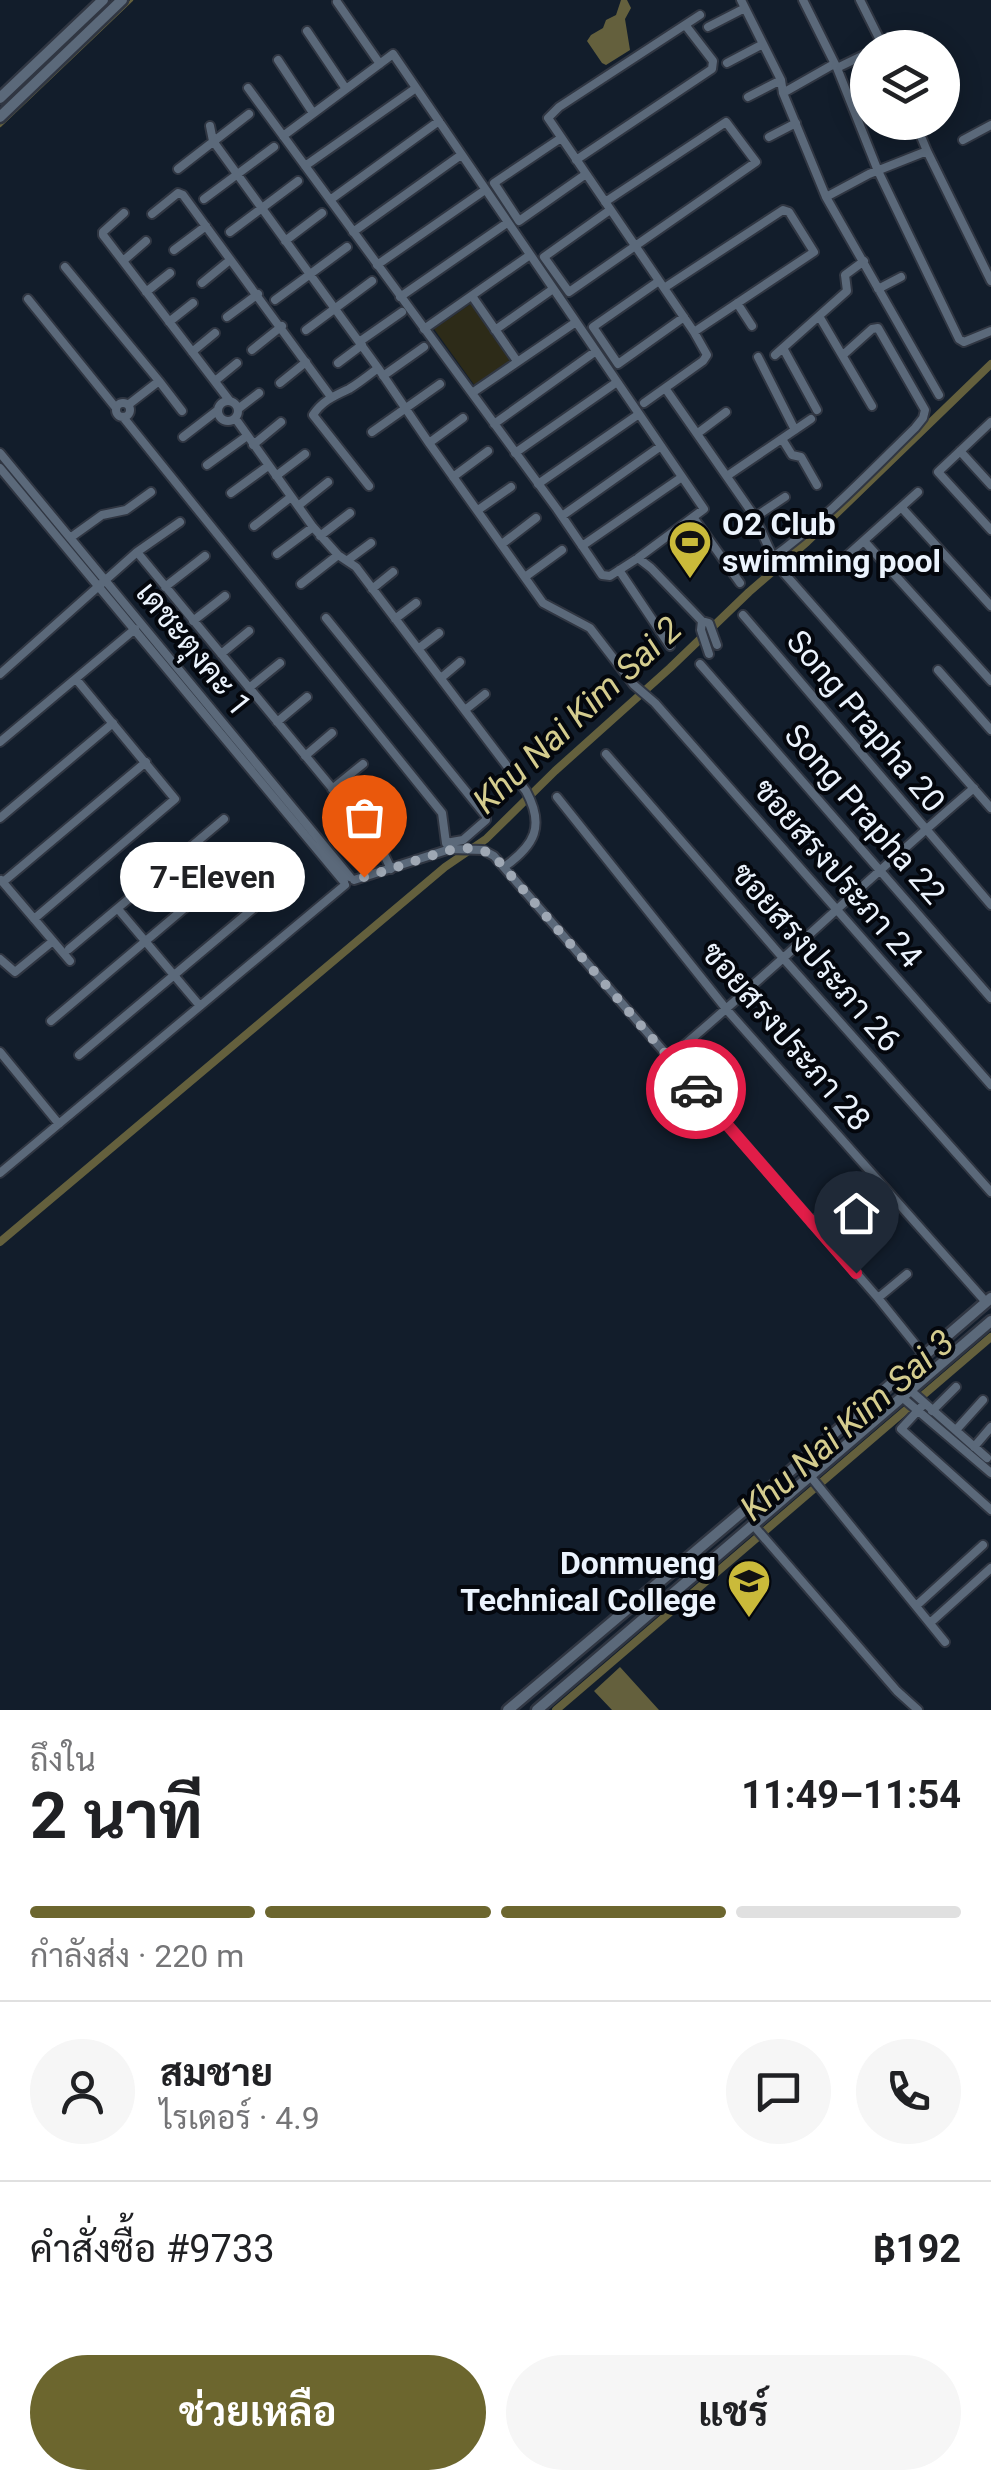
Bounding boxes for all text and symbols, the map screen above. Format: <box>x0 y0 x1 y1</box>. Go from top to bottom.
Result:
map controls <box>850 30 960 140</box>
button: layers <box>850 30 960 140</box>
place label: O2 Club swimming pool <box>722 505 941 580</box>
sports icon: O2 Club swimming pool <box>667 519 713 580</box>
street label: เดชะตุงคะ 1 <box>126 574 260 726</box>
water label: Khu Nai Kim Sai 2 <box>465 609 690 822</box>
street label: Song Prapha 20 <box>779 622 953 820</box>
street label: Song Prapha 22 <box>777 716 953 912</box>
street label: ซอยสรงประภา 24 <box>746 771 930 975</box>
pin <box>322 775 407 878</box>
icon: bag <box>337 790 392 845</box>
callout: 7-Eleven <box>119 842 304 912</box>
street label: ซอยสรงประภา 26 <box>724 855 908 1059</box>
text: 7-Eleven <box>150 858 275 896</box>
street label: ซอยสรงประภา 28 <box>694 934 878 1138</box>
courier <box>646 1039 746 1139</box>
icon: car <box>669 1062 724 1117</box>
pin <box>814 1171 899 1274</box>
icon: home <box>829 1186 884 1241</box>
water label: Khu Nai Kim Sai 3 <box>732 1322 962 1529</box>
place label: Donmueng Technical College <box>460 1544 716 1619</box>
school or university icon: Donmueng Technical College <box>726 1558 772 1619</box>
text: ถึงใน <box>30 1741 96 1779</box>
text: 11:49–11:54 <box>741 1773 961 1817</box>
text: 2 นาที <box>30 1778 203 1854</box>
text: กำลังส่ง · 220 m <box>30 1937 244 1975</box>
button: person <box>30 2039 135 2144</box>
button: chat <box>726 2039 831 2144</box>
button: phone <box>856 2039 961 2144</box>
text: สมชาย <box>160 2051 273 2095</box>
text: ไรเดอร์ · 4.9 <box>160 2099 320 2137</box>
text: คำสั่งซื้อ #9733 <box>30 2227 275 2271</box>
text: ฿192 <box>873 2227 961 2271</box>
button: ช่วยเหลือ <box>30 2355 486 2470</box>
button: แชร์ <box>506 2355 961 2470</box>

